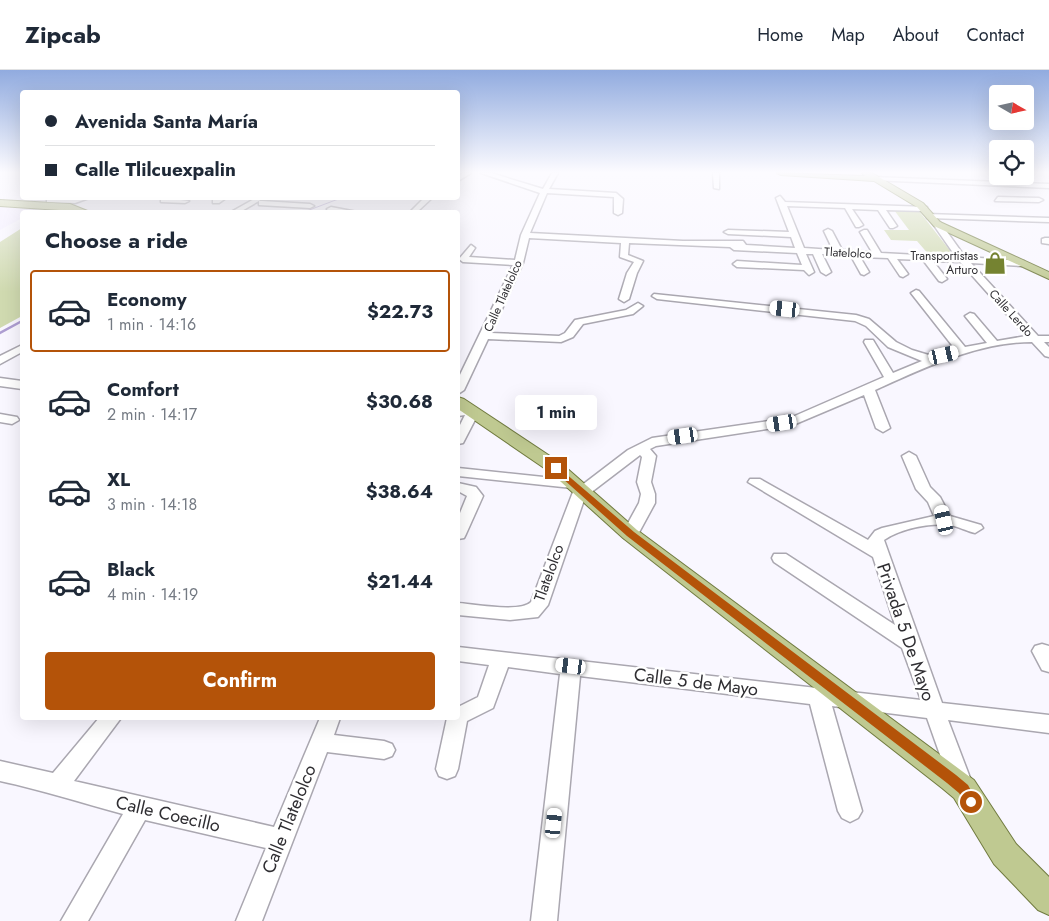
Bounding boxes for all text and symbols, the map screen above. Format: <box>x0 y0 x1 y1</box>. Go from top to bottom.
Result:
text: Zipcab <box>25 17 101 52</box>
text: Home <box>757 22 803 48</box>
text: Map <box>831 22 865 48</box>
text: About <box>893 22 938 48</box>
text: Contact <box>966 22 1024 48</box>
north arrow <box>989 85 1034 130</box>
map controls <box>989 85 1034 185</box>
text: Avenida Santa María <box>75 108 258 135</box>
button: locate <box>989 140 1034 185</box>
text: Calle Tlilcuexpalin <box>75 156 236 183</box>
text: Choose a ride <box>45 224 188 256</box>
street label: Tlatelolco <box>824 243 873 263</box>
place label: Transportistas Arturo <box>911 247 978 279</box>
shop icon: Transportistas Arturo <box>982 250 1008 276</box>
street label: Calle Tlatelolco <box>479 257 527 335</box>
street label: Calle Lerdo <box>985 285 1038 341</box>
text: Economy <box>107 286 187 313</box>
icon: car <box>47 289 92 334</box>
text: $22.73 <box>367 298 433 325</box>
car <box>769 300 800 318</box>
text: 1 min · 14:16 <box>107 313 196 336</box>
car <box>927 344 960 366</box>
text: Comfort <box>107 376 179 403</box>
icon: car <box>47 379 92 424</box>
text: $30.68 <box>366 388 433 415</box>
callout: 1 min <box>515 396 597 430</box>
text: 1 min <box>536 401 576 424</box>
text: 2 min · 14:17 <box>107 403 197 426</box>
car <box>766 413 797 433</box>
car <box>667 426 698 446</box>
route end <box>545 457 567 479</box>
text: XL <box>107 466 130 493</box>
icon: car <box>47 469 92 514</box>
text: $38.64 <box>366 478 433 505</box>
text: 3 min · 14:18 <box>107 493 197 516</box>
car <box>933 504 954 536</box>
street label: Tlatelolco <box>529 541 569 605</box>
text: Black <box>107 556 155 583</box>
icon: car <box>47 559 92 604</box>
street label: Privada 5 De Mayo <box>870 560 942 705</box>
text: $21.44 <box>366 568 433 595</box>
text: 4 min · 14:19 <box>107 583 198 606</box>
button: Confirm <box>45 652 435 710</box>
car <box>555 657 586 675</box>
street label: Calle 5 de Mayo <box>632 661 760 703</box>
street label: Calle Tlatelolco <box>255 761 323 877</box>
street label: Calle Coecillo <box>113 789 223 839</box>
route start <box>960 791 982 813</box>
car <box>544 807 563 839</box>

